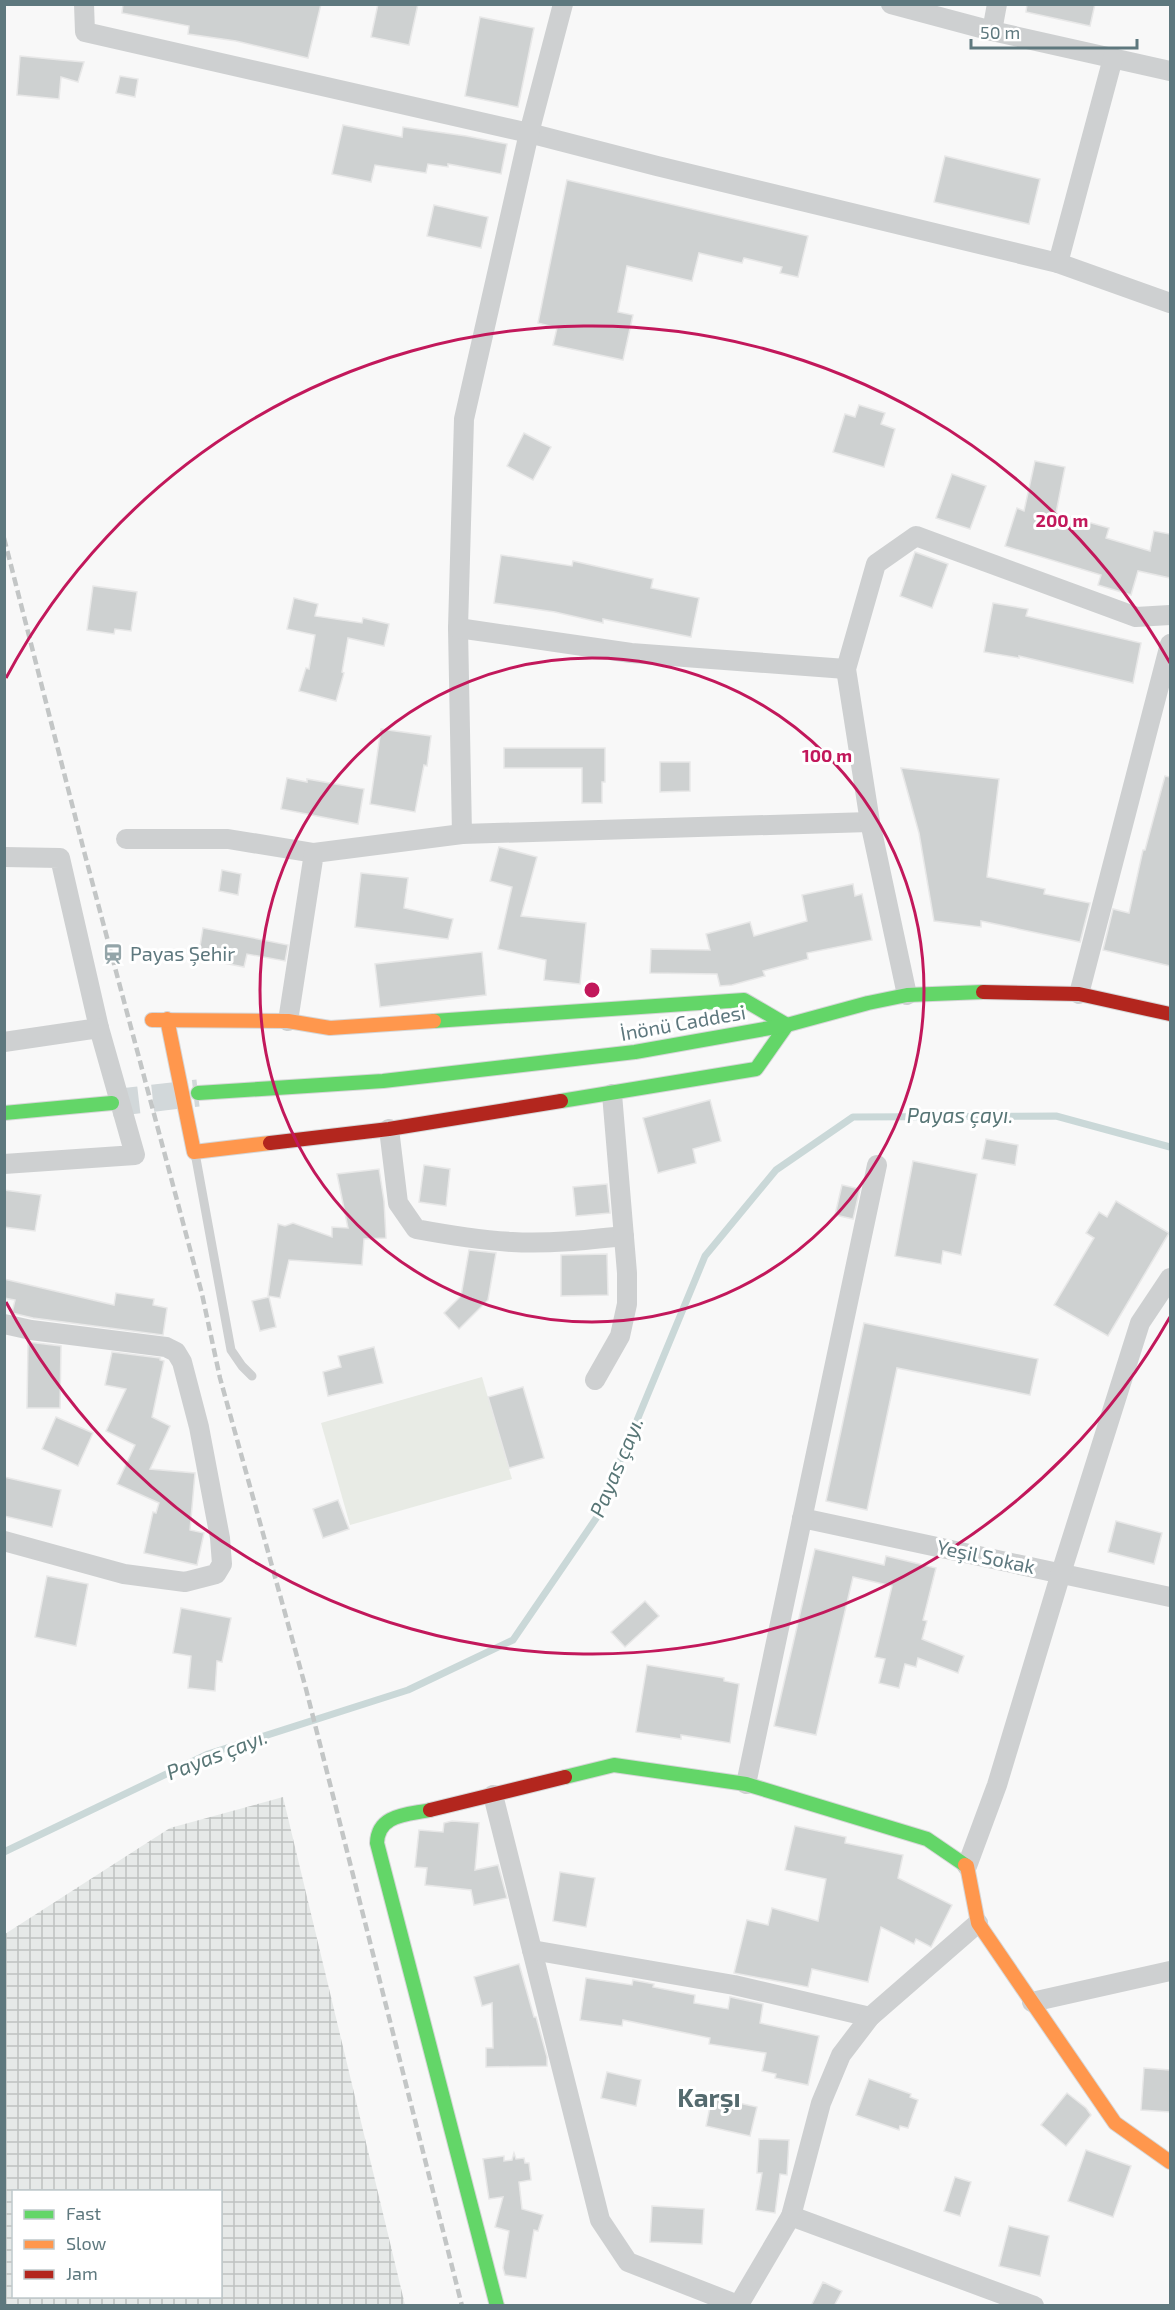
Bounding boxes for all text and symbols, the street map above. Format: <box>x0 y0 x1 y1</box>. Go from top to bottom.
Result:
scale bar <box>971 12 1138 50</box>
text: 50 m <box>980 21 1020 43</box>
text: 200 m <box>1036 509 1088 531</box>
text: 100 m <box>802 744 852 766</box>
place label: Payas Şehi̇r <box>130 941 235 966</box>
station icon: Payas Şehi̇r <box>101 942 125 966</box>
centre of rings <box>582 980 602 1000</box>
street label: İnönü Caddesi <box>618 999 747 1045</box>
water label: Payas çayı. <box>907 1102 1013 1129</box>
water label: Payas çayı. <box>583 1413 650 1521</box>
street label: Yeşil Sokak <box>935 1534 1037 1579</box>
water label: Payas çayı. <box>162 1723 271 1786</box>
district label: Karşı <box>677 2081 741 2114</box>
legend <box>12 2190 222 2298</box>
text: Fast <box>66 2202 101 2224</box>
text: Slow <box>66 2232 107 2254</box>
text: Jam <box>66 2262 98 2284</box>

